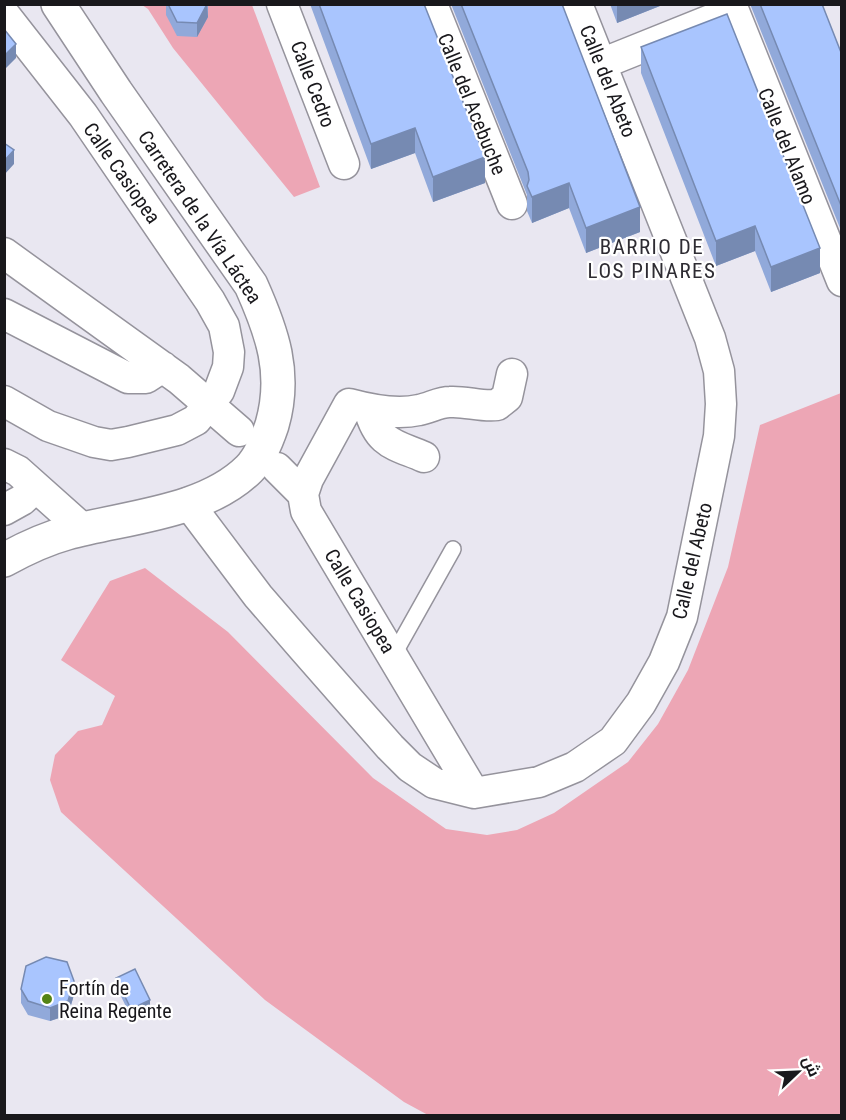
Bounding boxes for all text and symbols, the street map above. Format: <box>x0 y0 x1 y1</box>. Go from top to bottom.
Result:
street label: Calle del Abeto <box>575 21 641 141</box>
street label: Calle del Acebuche <box>433 30 511 178</box>
street label: Calle Cedro <box>286 37 340 131</box>
street label: Calle del Alamo <box>753 84 821 208</box>
street label: Calle Casiopea <box>78 118 166 228</box>
street label: Carretera de la Vía Láctea <box>133 126 267 308</box>
district label: BARRIO DE LOS PINARES <box>588 235 716 283</box>
street label: Calle del Abeto <box>667 500 717 622</box>
street label: Calle Casiopea <box>319 544 401 658</box>
place label: Fortín de Reina Regente <box>59 976 172 1023</box>
marker: Fortín de Reina Regente <box>40 992 54 1006</box>
north arrow <box>768 1042 828 1102</box>
text: ش <box>799 1053 824 1079</box>

